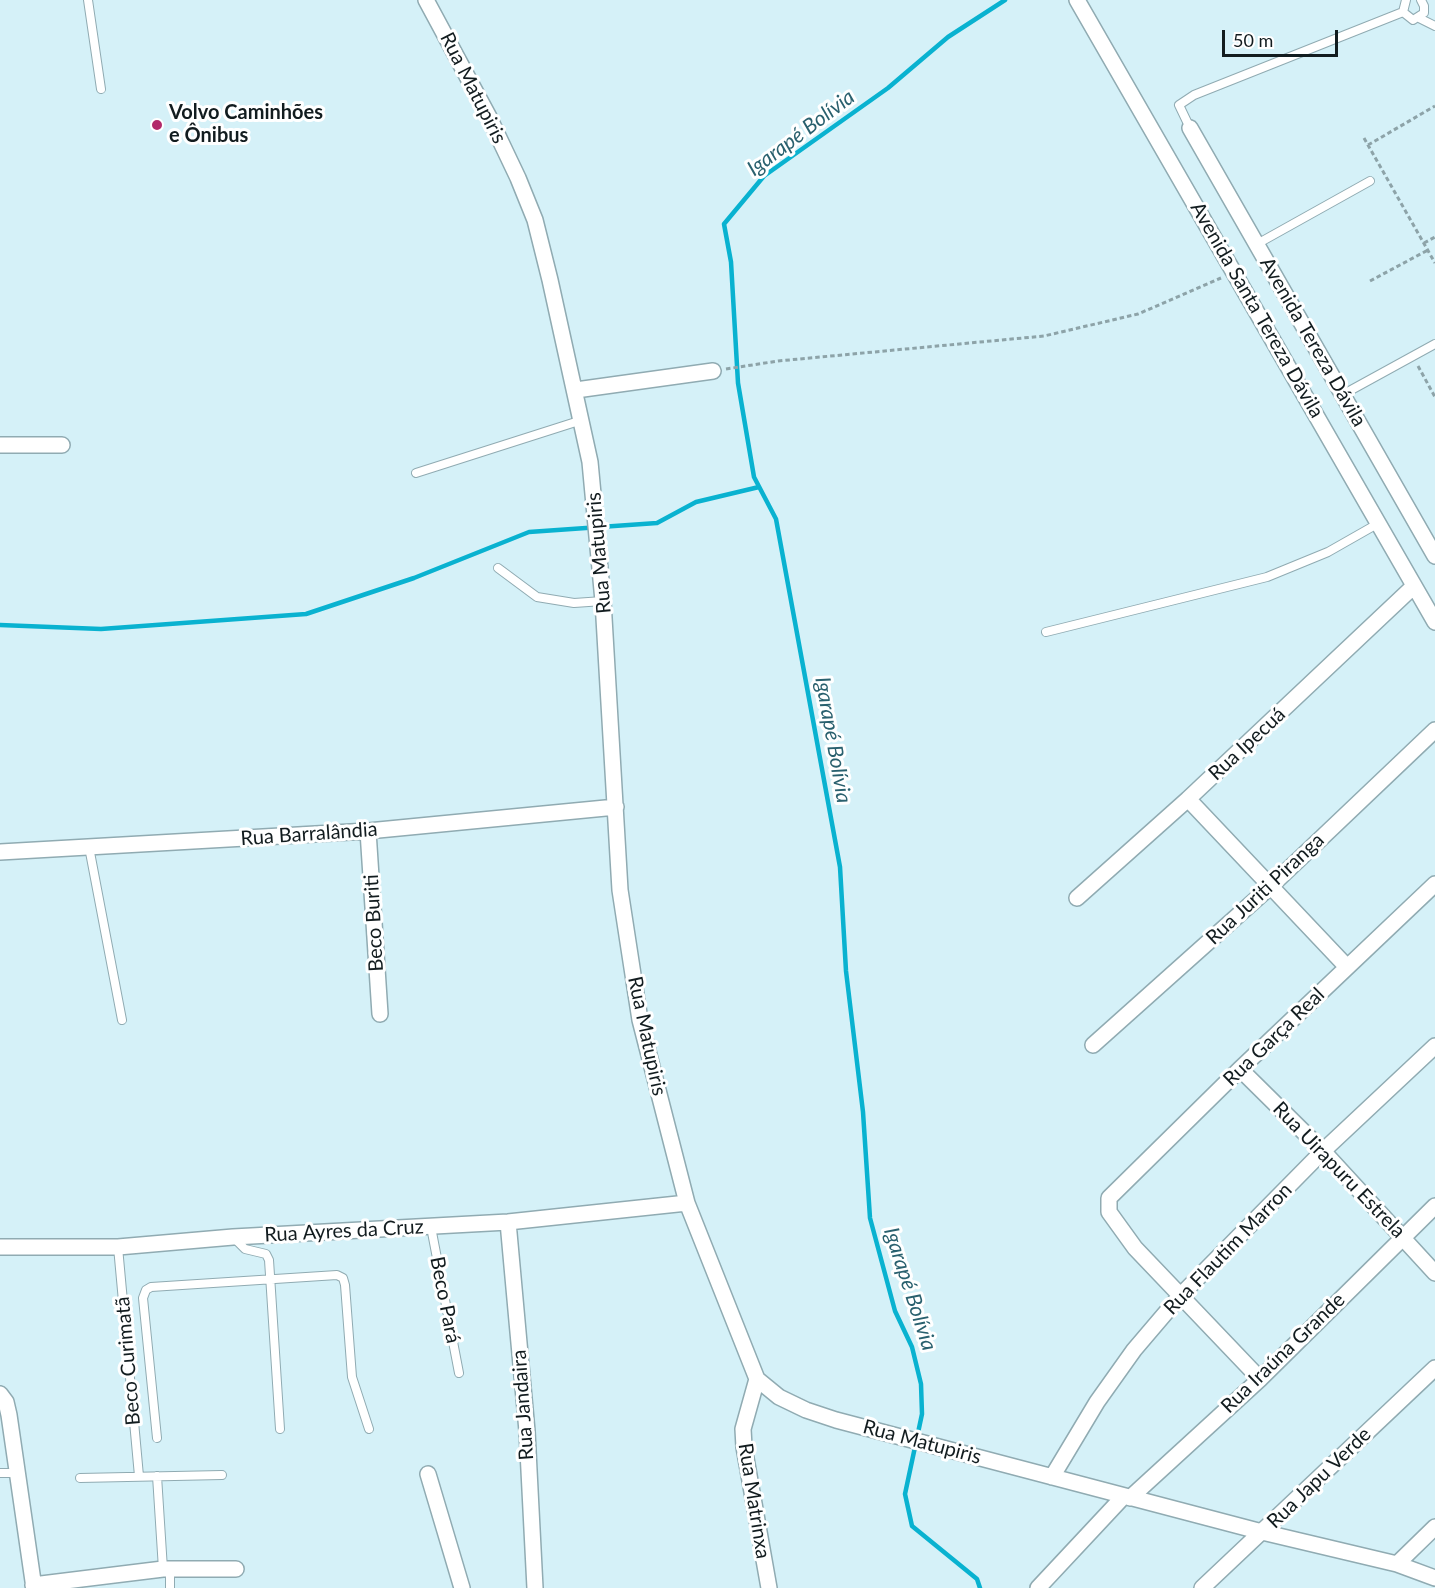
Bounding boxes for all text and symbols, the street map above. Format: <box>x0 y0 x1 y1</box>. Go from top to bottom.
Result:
scale bar <box>1225 18 1340 56</box>
street label: Rua Matupiris <box>435 28 511 148</box>
text: 50 m <box>1233 29 1273 51</box>
water label: Igarapé Bolívia <box>742 84 860 182</box>
place label: Volvo Caminhões e Ônibus <box>169 101 323 148</box>
marker: Volvo Caminhões e Ônibus <box>150 118 164 132</box>
street label: Avenida Santa Tereza Dávila <box>1185 198 1329 422</box>
street label: Avenida Tereza Dávila <box>1255 253 1371 431</box>
street label: Rua Matupiris <box>582 491 616 615</box>
water label: Igarapé Bolívia <box>809 675 857 805</box>
street label: Rua Ipecuá <box>1204 702 1290 786</box>
street label: Rua Barralândia <box>240 817 378 851</box>
street label: Rua Juriti Piranga <box>1201 828 1329 950</box>
street label: Beco Buriti <box>359 874 389 972</box>
street label: Rua Matupiris <box>623 974 671 1098</box>
street label: Rua Garça Real <box>1218 983 1330 1091</box>
street label: Rua Uirapuru Estrela <box>1268 1097 1410 1243</box>
street label: Rua Flautim Marron <box>1159 1178 1297 1320</box>
street label: Rua Ayres da Cruz <box>264 1215 424 1247</box>
water label: Igarapé Bolívia <box>878 1224 942 1354</box>
street label: Beco Pará <box>425 1255 465 1345</box>
street label: Rua Iraúna Grande <box>1216 1288 1350 1418</box>
street label: Beco Curimatã <box>110 1296 146 1426</box>
street label: Rua Jandaira <box>507 1349 539 1461</box>
street label: Rua Matupiris <box>860 1415 984 1469</box>
street label: Rua Japu Verde <box>1262 1422 1376 1534</box>
street label: Rua Matrinxa <box>733 1441 775 1561</box>

